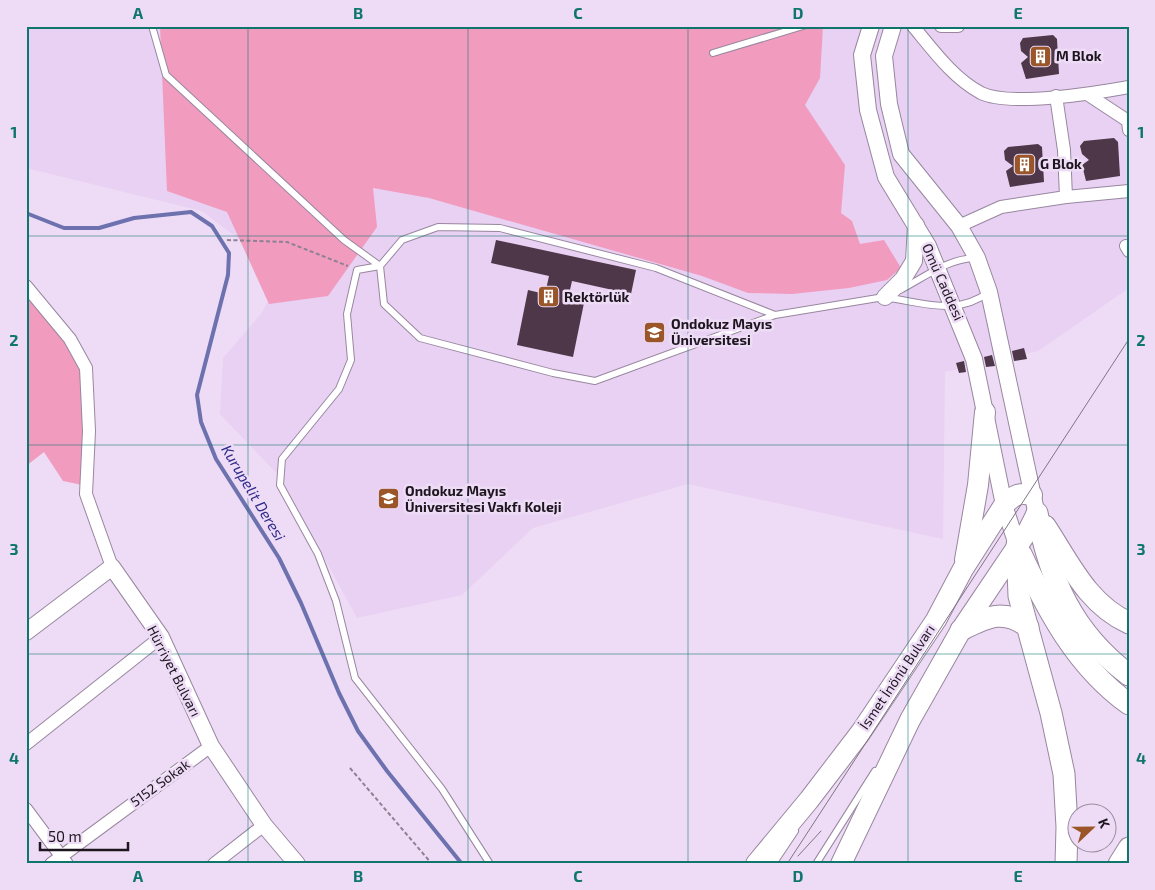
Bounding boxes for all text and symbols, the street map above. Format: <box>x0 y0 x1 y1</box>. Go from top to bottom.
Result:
text: A <box>133 3 144 22</box>
text: B <box>353 3 363 22</box>
text: C <box>573 3 583 22</box>
text: D <box>793 3 804 22</box>
text: E <box>1013 3 1023 22</box>
building icon: M Blok <box>1028 44 1052 68</box>
place label: M Blok <box>1056 47 1102 64</box>
text: 1 <box>11 122 17 141</box>
text: 1 <box>1138 122 1144 141</box>
building icon: G Blok <box>1012 152 1036 176</box>
place label: G Blok <box>1040 155 1082 172</box>
street label: Omü Caddesi <box>919 241 968 323</box>
building icon: Rektörlük <box>536 285 560 309</box>
place label: Rektörlük <box>564 288 630 305</box>
place label: Ondokuz Mayıs Üniversitesi <box>671 315 772 348</box>
school or university icon: Ondokuz Mayıs Üniversitesi <box>643 320 667 344</box>
text: 2 <box>9 330 19 349</box>
text: 2 <box>1136 330 1146 349</box>
water label: Kurupelit Deresi <box>218 441 290 544</box>
place label: Ondokuz Mayıs Üniversitesi Vakfı Koleji <box>405 482 562 515</box>
school or university icon: Ondokuz Mayıs Üniversitesi Vakfı Koleji <box>377 487 401 511</box>
text: 3 <box>9 539 19 558</box>
text: 3 <box>1136 539 1146 558</box>
street label: İsmet İnönü Bulvarı <box>855 621 938 732</box>
street label: Hürriyet Bulvarı <box>144 622 205 719</box>
text: 4 <box>9 748 19 767</box>
text: 4 <box>1136 748 1146 767</box>
street label: 5152 Sokak <box>127 755 193 810</box>
north arrow <box>1068 802 1118 852</box>
text: K <box>1095 816 1114 830</box>
scale bar <box>40 820 128 852</box>
text: 50 m <box>48 827 82 845</box>
text: A <box>133 866 144 885</box>
text: B <box>353 866 363 885</box>
text: C <box>573 866 583 885</box>
text: D <box>793 866 804 885</box>
text: E <box>1013 866 1023 885</box>

